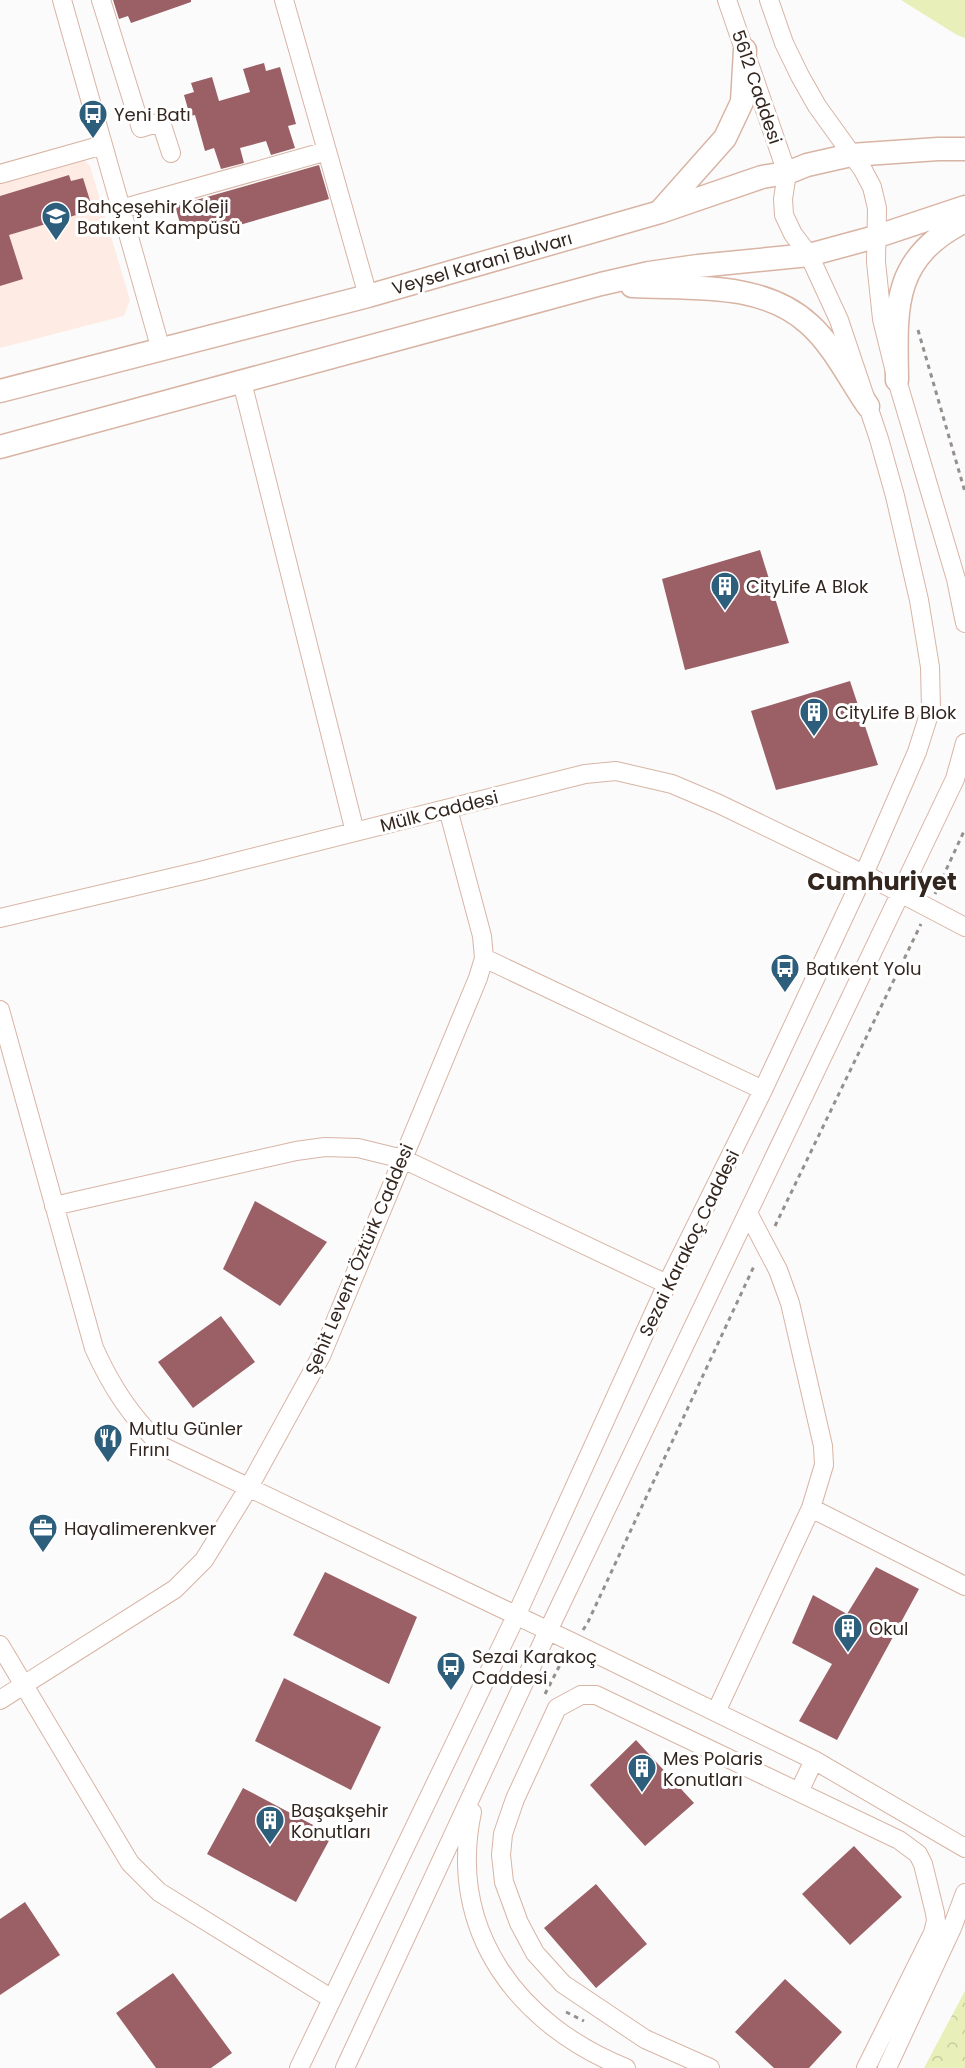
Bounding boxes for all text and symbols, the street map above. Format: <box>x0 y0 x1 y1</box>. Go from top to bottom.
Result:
street label: 5612 Caddesi <box>726 27 788 147</box>
bus stop icon: Yeni Batı <box>77 98 109 140</box>
place label: Yeni Batı <box>114 102 191 127</box>
place label: Bahçeşehir Koleji Batıkent Kampüsü <box>77 194 241 240</box>
school or university icon: Bahçeşehir Koleji Batıkent Kampüsü <box>40 200 72 242</box>
street label: Veysel Karani Bulvarı <box>389 225 575 301</box>
building icon: CityLife A Blok <box>709 570 741 612</box>
place label: CityLife A Blok <box>746 574 869 599</box>
building icon: CityLife B Blok <box>798 696 830 738</box>
place label: CityLife B Blok <box>835 700 957 725</box>
street label: Mülk Caddesi <box>377 784 501 838</box>
district label: Cumhuriyet <box>807 865 957 898</box>
bus stop icon: Batıkent Yolu <box>769 952 801 994</box>
place label: Batıkent Yolu <box>806 956 921 981</box>
street label: Şehit Levent Öztürk Caddesi <box>299 1140 419 1378</box>
street label: Sezai Karakoç Caddesi <box>633 1145 745 1341</box>
place label: Mutlu Günler Fırını <box>129 1416 243 1462</box>
restaurant icon: Mutlu Günler Fırını <box>92 1422 124 1464</box>
office icon: Hayalimerenkver <box>27 1512 59 1554</box>
place label: Hayalimerenkver <box>64 1516 216 1541</box>
building icon: Okul <box>832 1612 864 1654</box>
place label: Okul <box>869 1616 908 1641</box>
place label: Sezai Karakoç Caddesi <box>472 1644 597 1690</box>
bus stop icon: Sezai Karakoç Caddesi <box>435 1650 467 1692</box>
place label: Mes Polaris Konutları <box>663 1746 763 1792</box>
building icon: Mes Polaris Konutları <box>626 1752 658 1794</box>
place label: Başakşehir Konutları <box>291 1798 389 1844</box>
building icon: Başakşehir Konutları <box>254 1804 286 1846</box>

